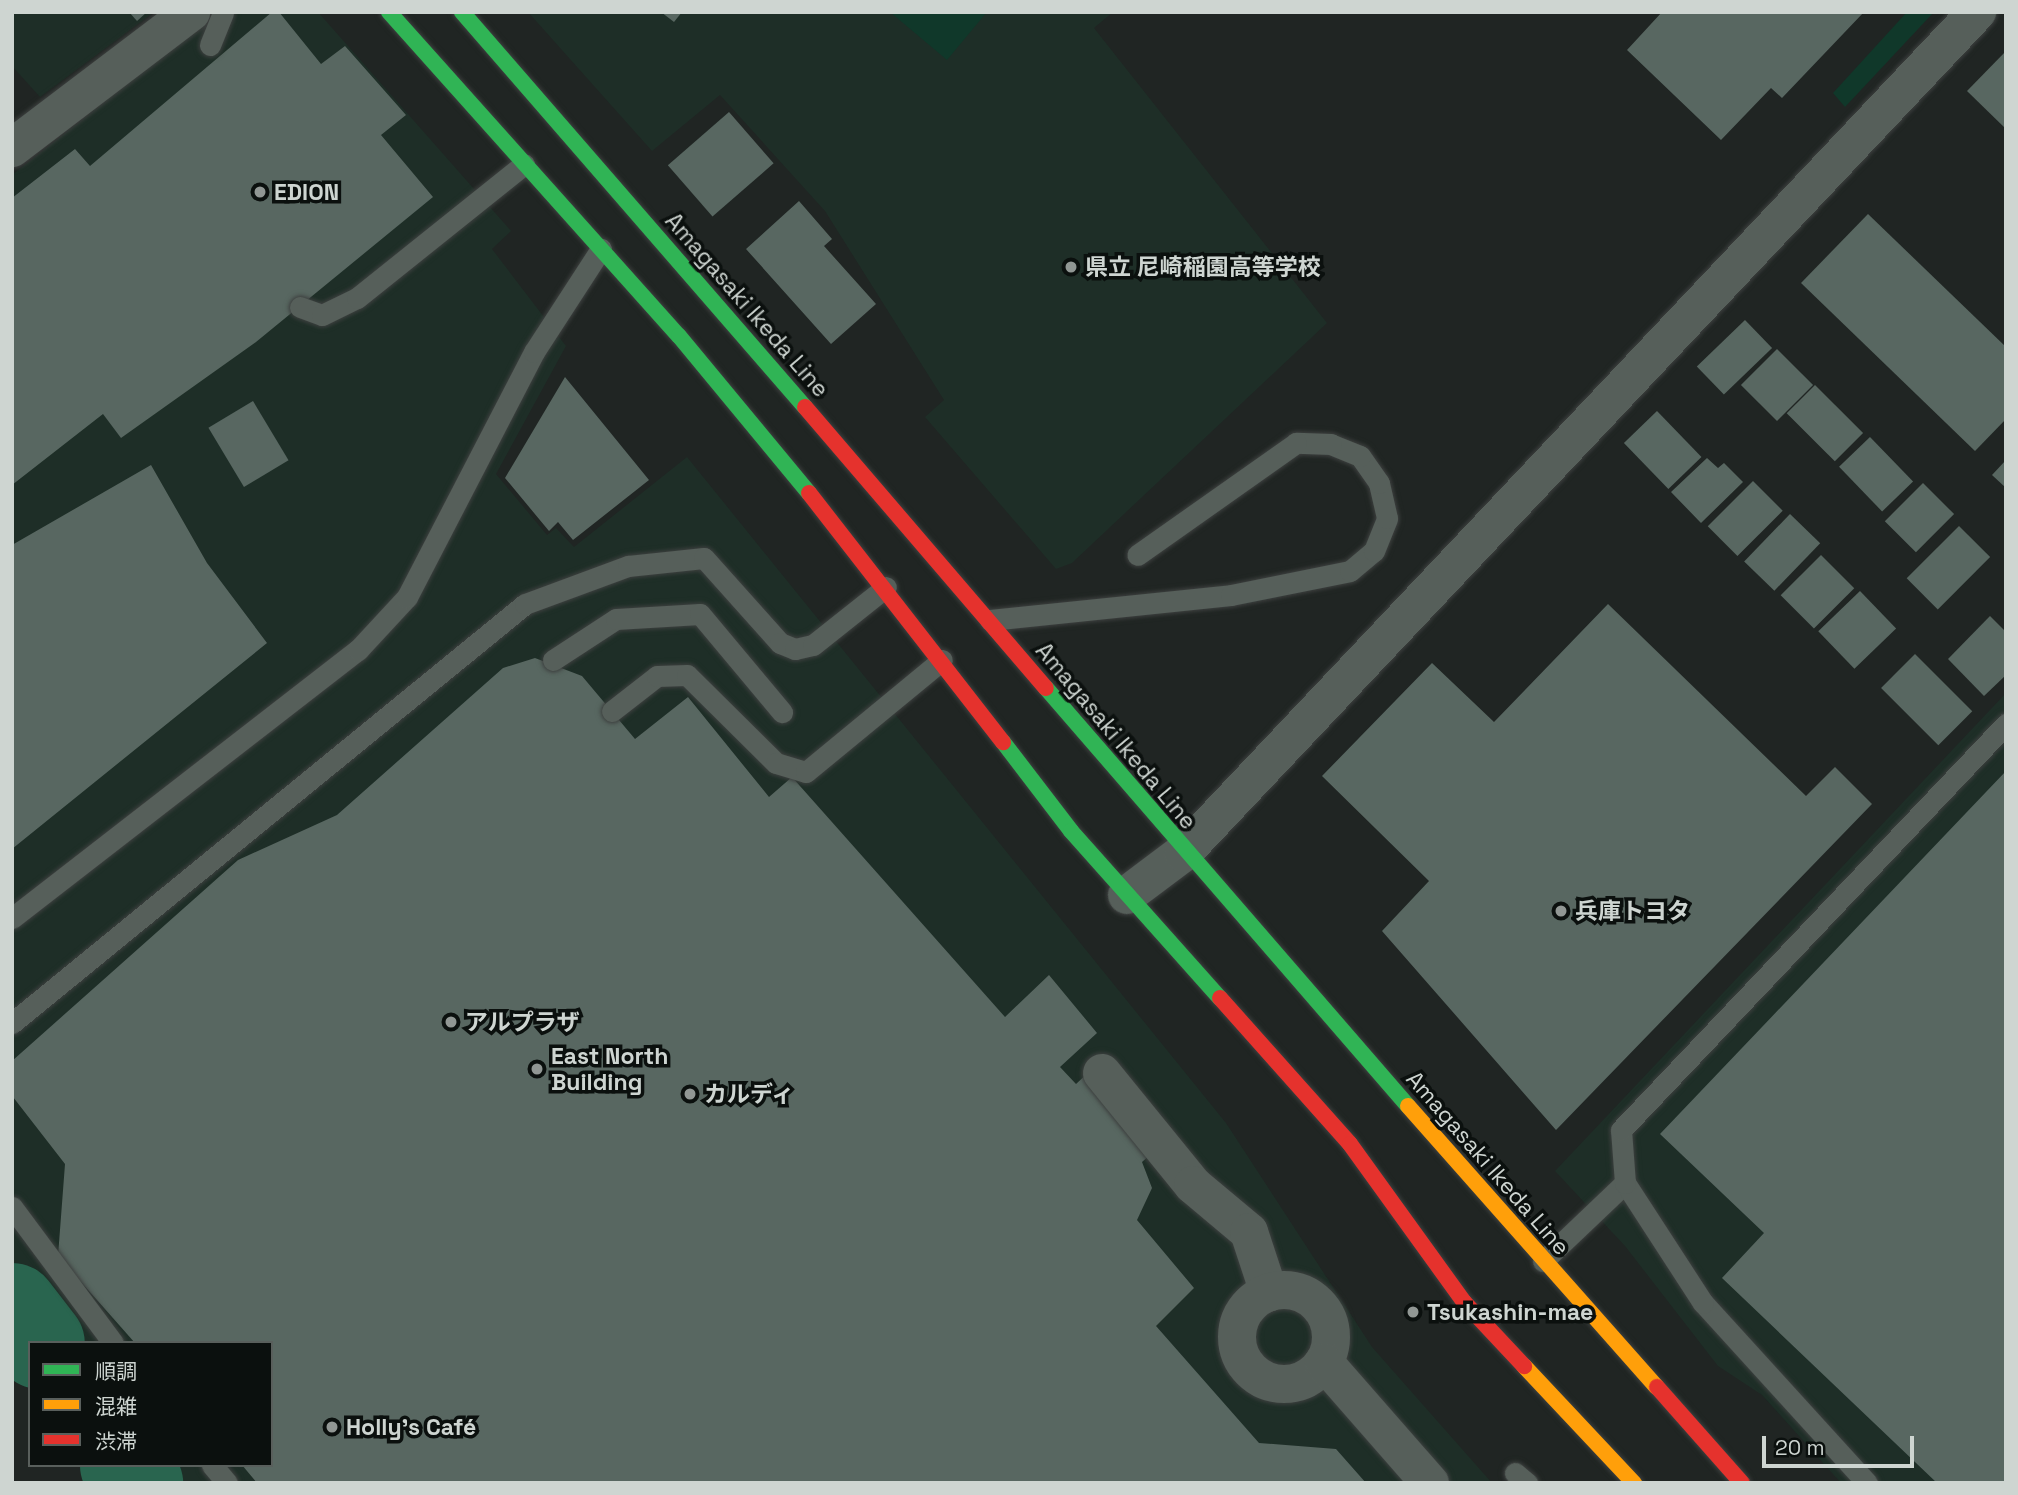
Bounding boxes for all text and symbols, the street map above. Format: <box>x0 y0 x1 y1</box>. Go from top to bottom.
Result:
place label: EDION <box>274 178 339 206</box>
marker: EDION <box>252 184 268 200</box>
street label: Amagasaki Ikeda Line <box>659 207 835 403</box>
place label: 県立 尼崎稲園高等学校 <box>1085 253 1321 281</box>
marker: 県立 尼崎稲園高等学校 <box>1063 259 1079 275</box>
street label: Amagasaki Ikeda Line <box>1030 637 1202 835</box>
place label: 兵庫トヨタ <box>1575 897 1690 925</box>
marker: 兵庫トヨタ <box>1553 903 1569 919</box>
place label: アルプラザ <box>465 1008 580 1036</box>
marker: アルプラザ <box>443 1014 459 1030</box>
place label: East North Building <box>551 1042 668 1096</box>
marker: East North Building <box>529 1061 545 1077</box>
street label: Amagasaki Ikeda Line <box>1400 1065 1576 1261</box>
place label: カルディ <box>704 1080 796 1108</box>
marker: カルディ <box>682 1086 698 1102</box>
place label: Tsukashin-mae <box>1427 1298 1593 1326</box>
marker: Tsukashin-mae <box>1405 1304 1421 1320</box>
legend <box>28 1341 273 1467</box>
text: 順調 <box>95 1358 137 1385</box>
text: 混雑 <box>95 1393 137 1420</box>
place label: Holly's Café <box>346 1413 476 1441</box>
marker: Holly's Café <box>324 1419 340 1435</box>
scale bar <box>1766 1422 1918 1466</box>
text: 渋滞 <box>95 1428 137 1455</box>
text: 20 m <box>1775 1434 1825 1461</box>

